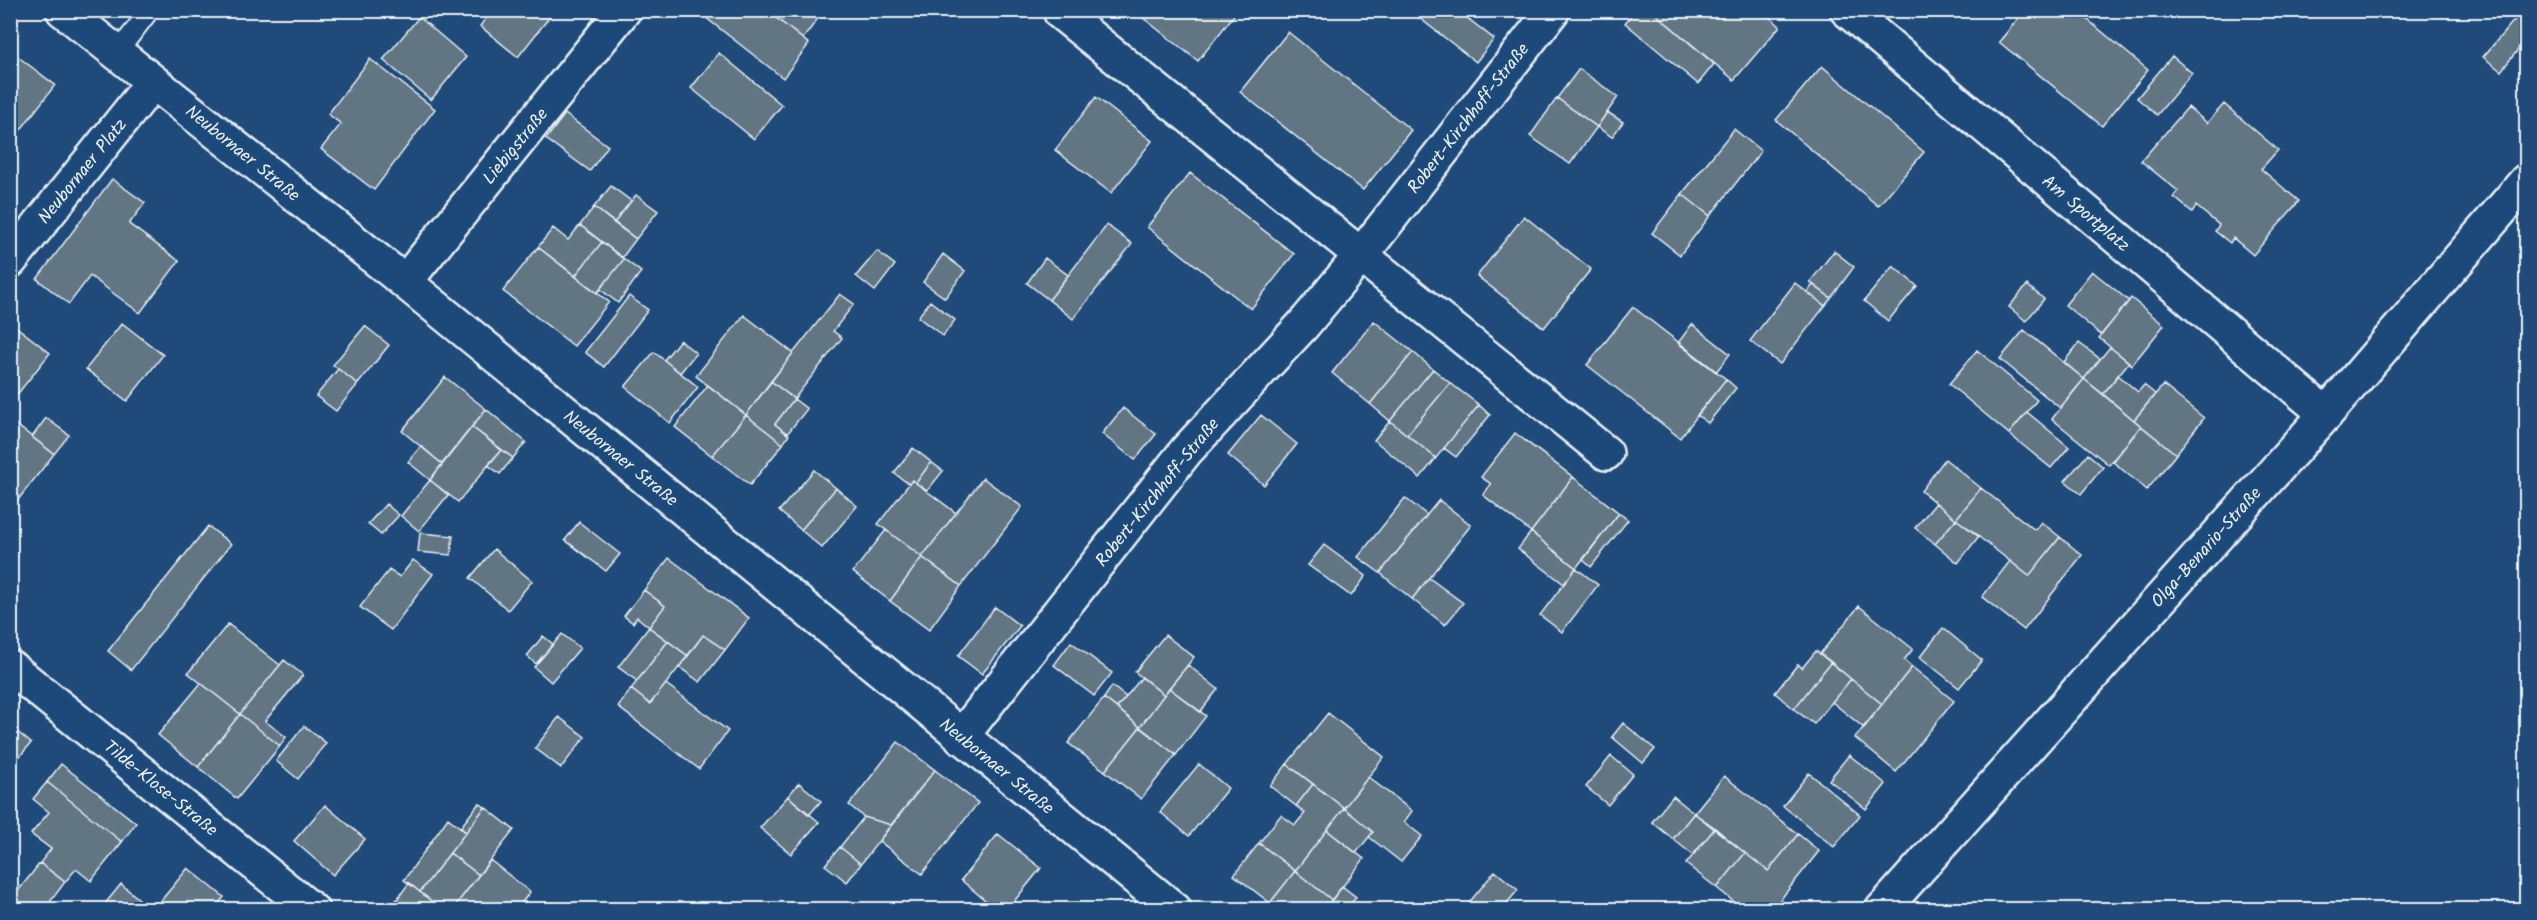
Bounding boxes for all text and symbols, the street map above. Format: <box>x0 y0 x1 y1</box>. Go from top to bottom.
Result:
street label: Robert-Kirchhoff-Straße <box>1401 37 1538 201</box>
street label: Neubornaer Straße <box>178 98 306 210</box>
street label: Liebigstraße <box>476 102 556 192</box>
street label: Neubornaer Platz <box>31 113 135 231</box>
street label: Am Sportplatz <box>2034 168 2136 260</box>
street label: Neubornaer Straße <box>556 403 684 515</box>
street label: Robert-Kirchhoff-Straße <box>1089 412 1228 574</box>
street label: Olga-Benario-Straße <box>2145 481 2270 615</box>
street label: Neubornaer Straße <box>932 711 1060 823</box>
street label: Tilde-Klose-Straße <box>96 734 224 845</box>

